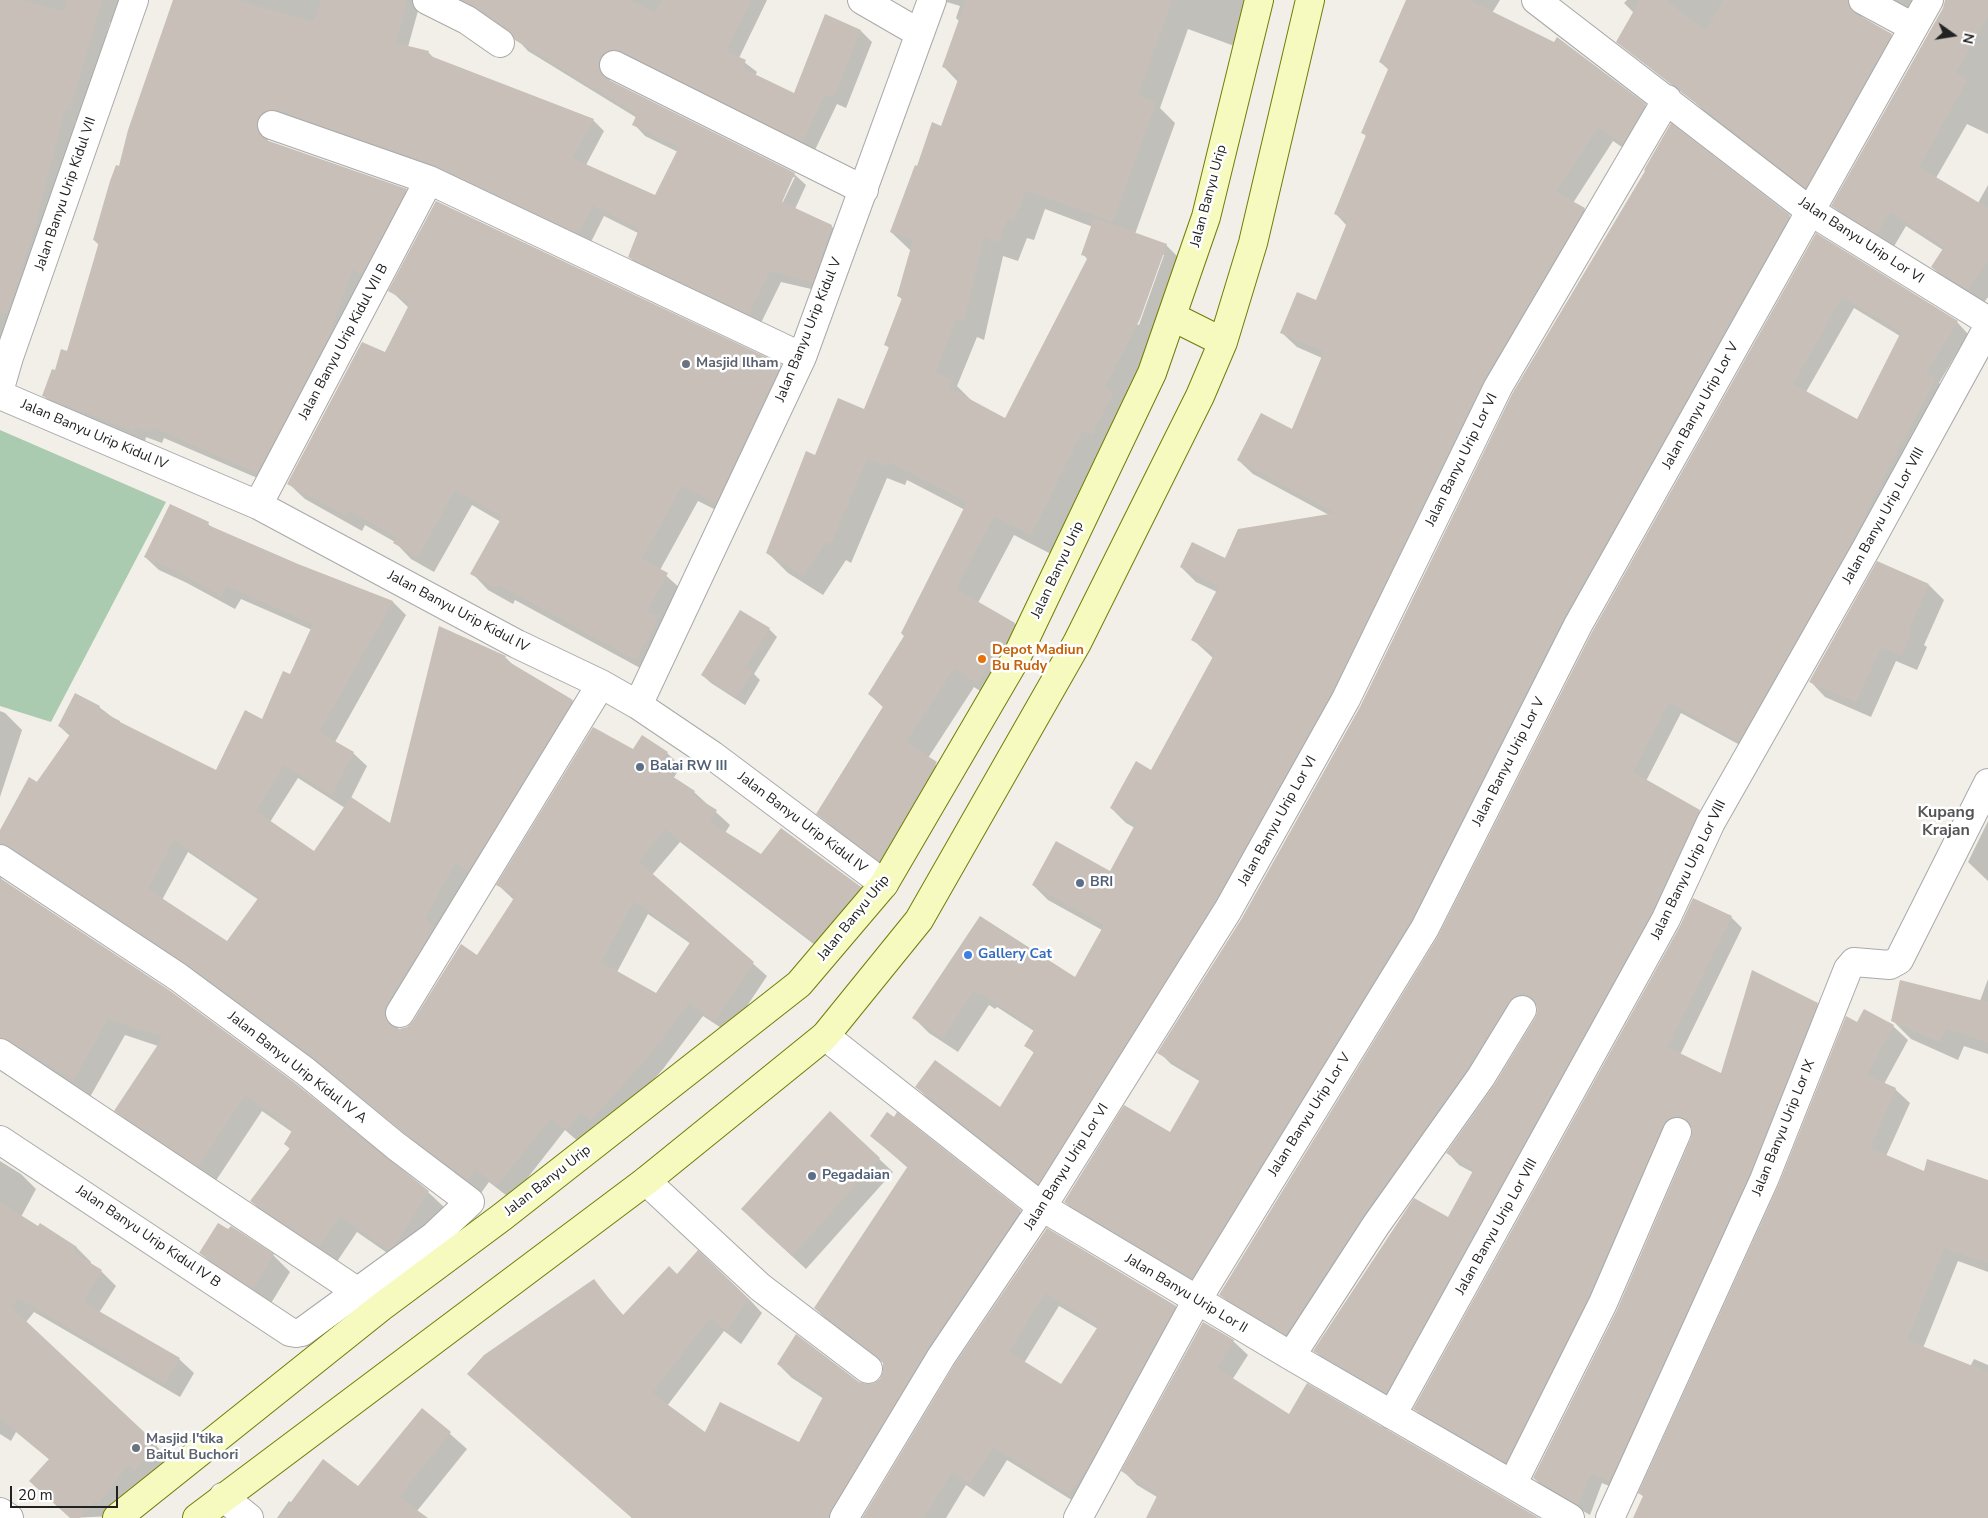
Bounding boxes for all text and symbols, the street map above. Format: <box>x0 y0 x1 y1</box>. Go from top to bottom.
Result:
north arrow <box>1928 10 1978 60</box>
text: N <box>1958 31 1979 46</box>
street label: Jalan Banyu Urip Kidul VII <box>32 115 100 273</box>
street label: Jalan Banyu Urip <box>1187 143 1231 249</box>
street label: Jalan Banyu Urip Lor VI <box>1795 194 1927 288</box>
street label: Jalan Banyu Urip Kidul V <box>772 255 846 405</box>
street label: Jalan Banyu Urip Kidul VII B <box>296 261 392 423</box>
street label: Jalan Banyu Urip Lor V <box>1659 340 1743 472</box>
place label: Masjid Ilham <box>696 356 779 372</box>
marker: Masjid Ilham <box>680 358 692 370</box>
street label: Jalan Banyu Urip Lor VI <box>1422 391 1502 529</box>
street label: Jalan Banyu Urip Kidul IV <box>18 396 170 474</box>
street label: Jalan Banyu Urip Lor VIII <box>1840 445 1928 587</box>
street label: Jalan Banyu Urip <box>1028 519 1088 621</box>
street label: Jalan Banyu Urip Kidul IV <box>384 568 532 656</box>
place label: Depot Madiun Bu Rudy <box>992 643 1084 676</box>
marker: Depot Madiun Bu Rudy <box>976 653 988 665</box>
street label: Jalan Banyu Urip Lor V <box>1469 695 1549 829</box>
street label: Jalan Banyu Urip Lor VI <box>1235 753 1321 889</box>
place label: Balai RW III <box>650 759 727 775</box>
marker: Balai RW III <box>634 761 646 773</box>
street label: Jalan Banyu Urip Kidul IV <box>734 769 870 877</box>
street label: Jalan Banyu Urip Lor VIII <box>1648 798 1730 942</box>
district label: Kupang Krajan <box>1917 803 1975 841</box>
street label: Jalan Banyu Urip <box>814 872 894 964</box>
place label: BRI <box>1090 875 1113 891</box>
marker: BRI <box>1074 877 1086 889</box>
place label: Gallery Cat <box>978 947 1052 963</box>
marker: Gallery Cat <box>962 949 974 961</box>
street label: Jalan Banyu Urip Kidul IV A <box>224 1009 370 1127</box>
street label: Jalan Banyu Urip Lor V <box>1265 1050 1355 1180</box>
street label: Jalan Banyu Urip Lor IX <box>1749 1057 1819 1199</box>
street label: Jalan Banyu Urip Lor VI <box>1021 1101 1113 1233</box>
street label: Jalan Banyu Urip <box>501 1142 595 1220</box>
street label: Jalan Banyu Urip Lor VIII <box>1453 1156 1541 1298</box>
place label: Pegadaian <box>822 1168 890 1184</box>
marker: Pegadaian <box>806 1170 818 1182</box>
street label: Jalan Banyu Urip Kidul IV B <box>73 1182 223 1292</box>
street label: Jalan Banyu Urip Lor II <box>1122 1251 1250 1337</box>
place label: Masjid I'tika Baitul Buchori <box>146 1432 238 1464</box>
marker: Masjid I'tika Baitul Buchori <box>130 1442 142 1454</box>
scale bar <box>12 1476 120 1508</box>
text: 20 m <box>18 1485 53 1505</box>

